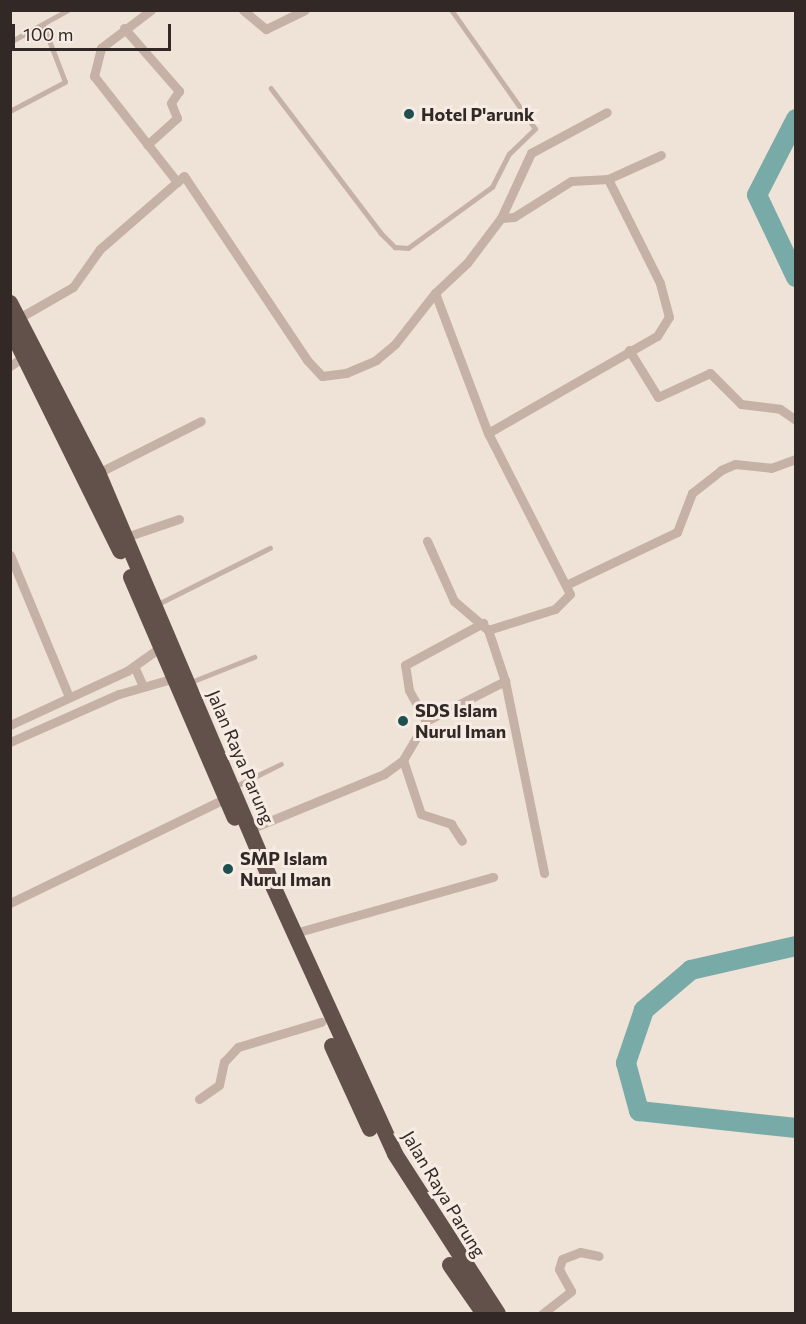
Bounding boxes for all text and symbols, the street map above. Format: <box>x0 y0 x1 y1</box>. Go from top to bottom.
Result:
scale bar <box>15 12 174 50</box>
text: 100 m <box>23 23 73 45</box>
place label: Hotel P'arunk <box>421 103 534 125</box>
marker: Hotel P'arunk <box>402 107 416 121</box>
street label: Jalan Raya Parung <box>203 687 279 827</box>
place label: SDS Islam Nurul Iman <box>415 700 506 742</box>
marker: SDS Islam Nurul Iman <box>396 714 410 728</box>
place label: SMP Islam Nurul Iman <box>240 848 331 890</box>
marker: SMP Islam Nurul Iman <box>221 862 235 876</box>
street label: Jalan Raya Parung <box>398 1127 490 1261</box>

